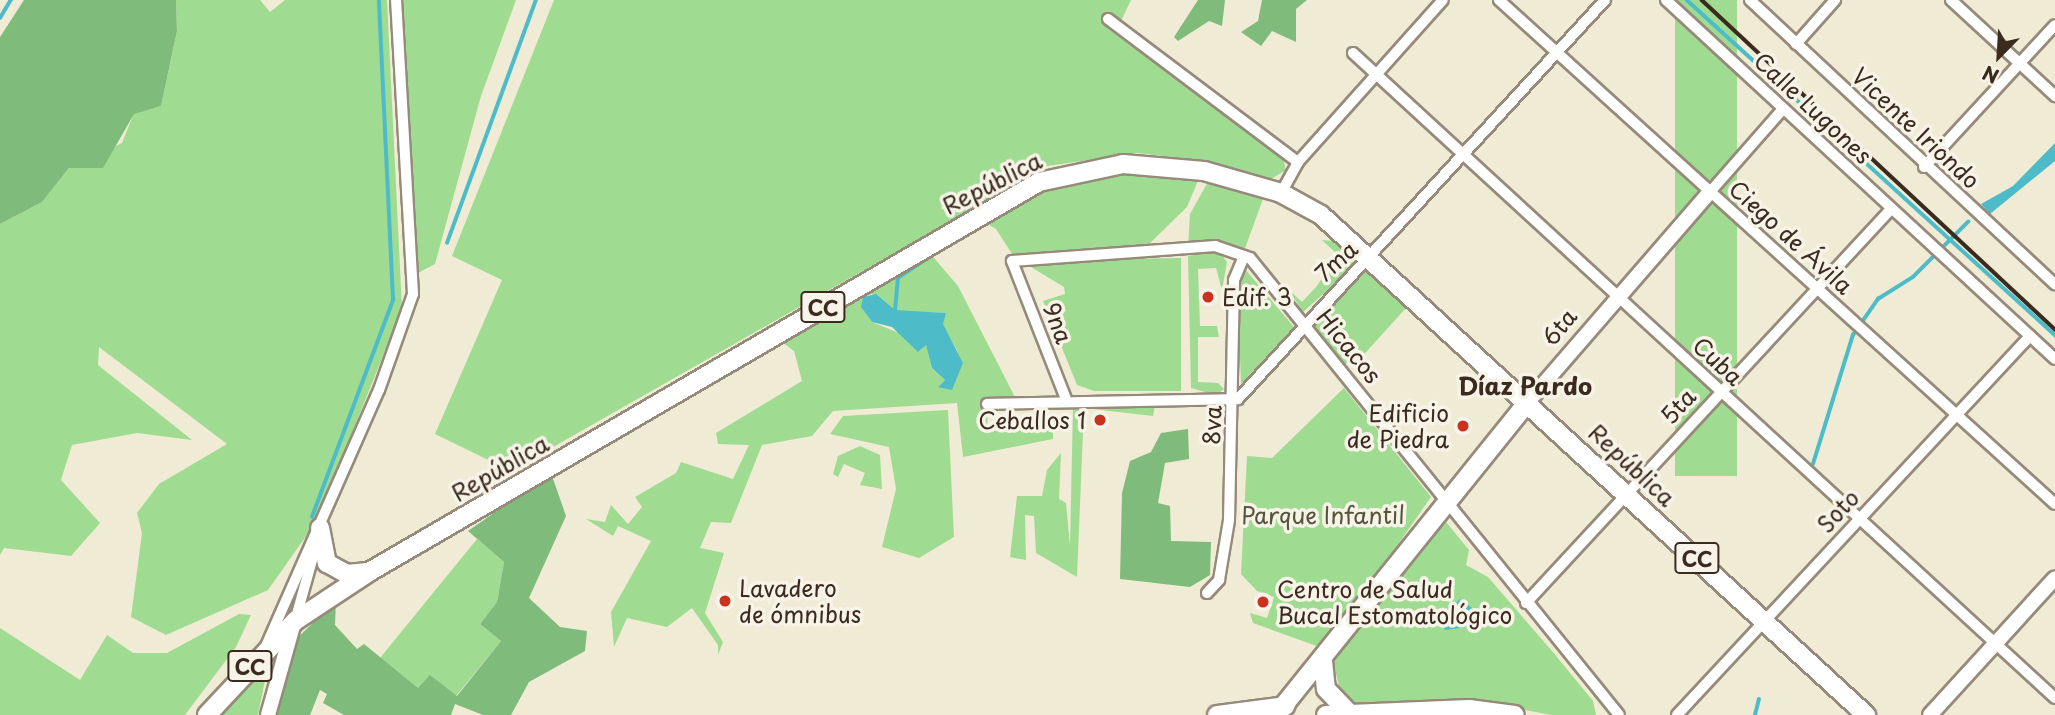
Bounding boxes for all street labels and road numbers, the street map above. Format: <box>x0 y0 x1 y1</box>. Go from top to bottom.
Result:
street label: Calle Lugones <box>1748 46 1878 170</box>
street label: Vicente Iriondo <box>1846 61 1986 195</box>
street label: República <box>938 146 1046 220</box>
street label: Ciego de Ávila <box>1722 173 1860 301</box>
street label: 7ma <box>1309 235 1363 287</box>
road number: CC <box>800 290 846 324</box>
street label: 9na <box>1038 299 1078 347</box>
street label: 6ta <box>1536 303 1582 351</box>
street label: Hicacos <box>1311 304 1387 388</box>
street label: Cuba <box>1687 331 1749 391</box>
street label: 5ta <box>1655 382 1701 430</box>
street label: 8va <box>1197 404 1227 446</box>
street label: República <box>1583 418 1681 512</box>
street label: República <box>447 429 553 507</box>
street label: Soto <box>1811 484 1865 538</box>
road number: CC <box>1674 540 1720 576</box>
road number: CC <box>227 648 273 684</box>

